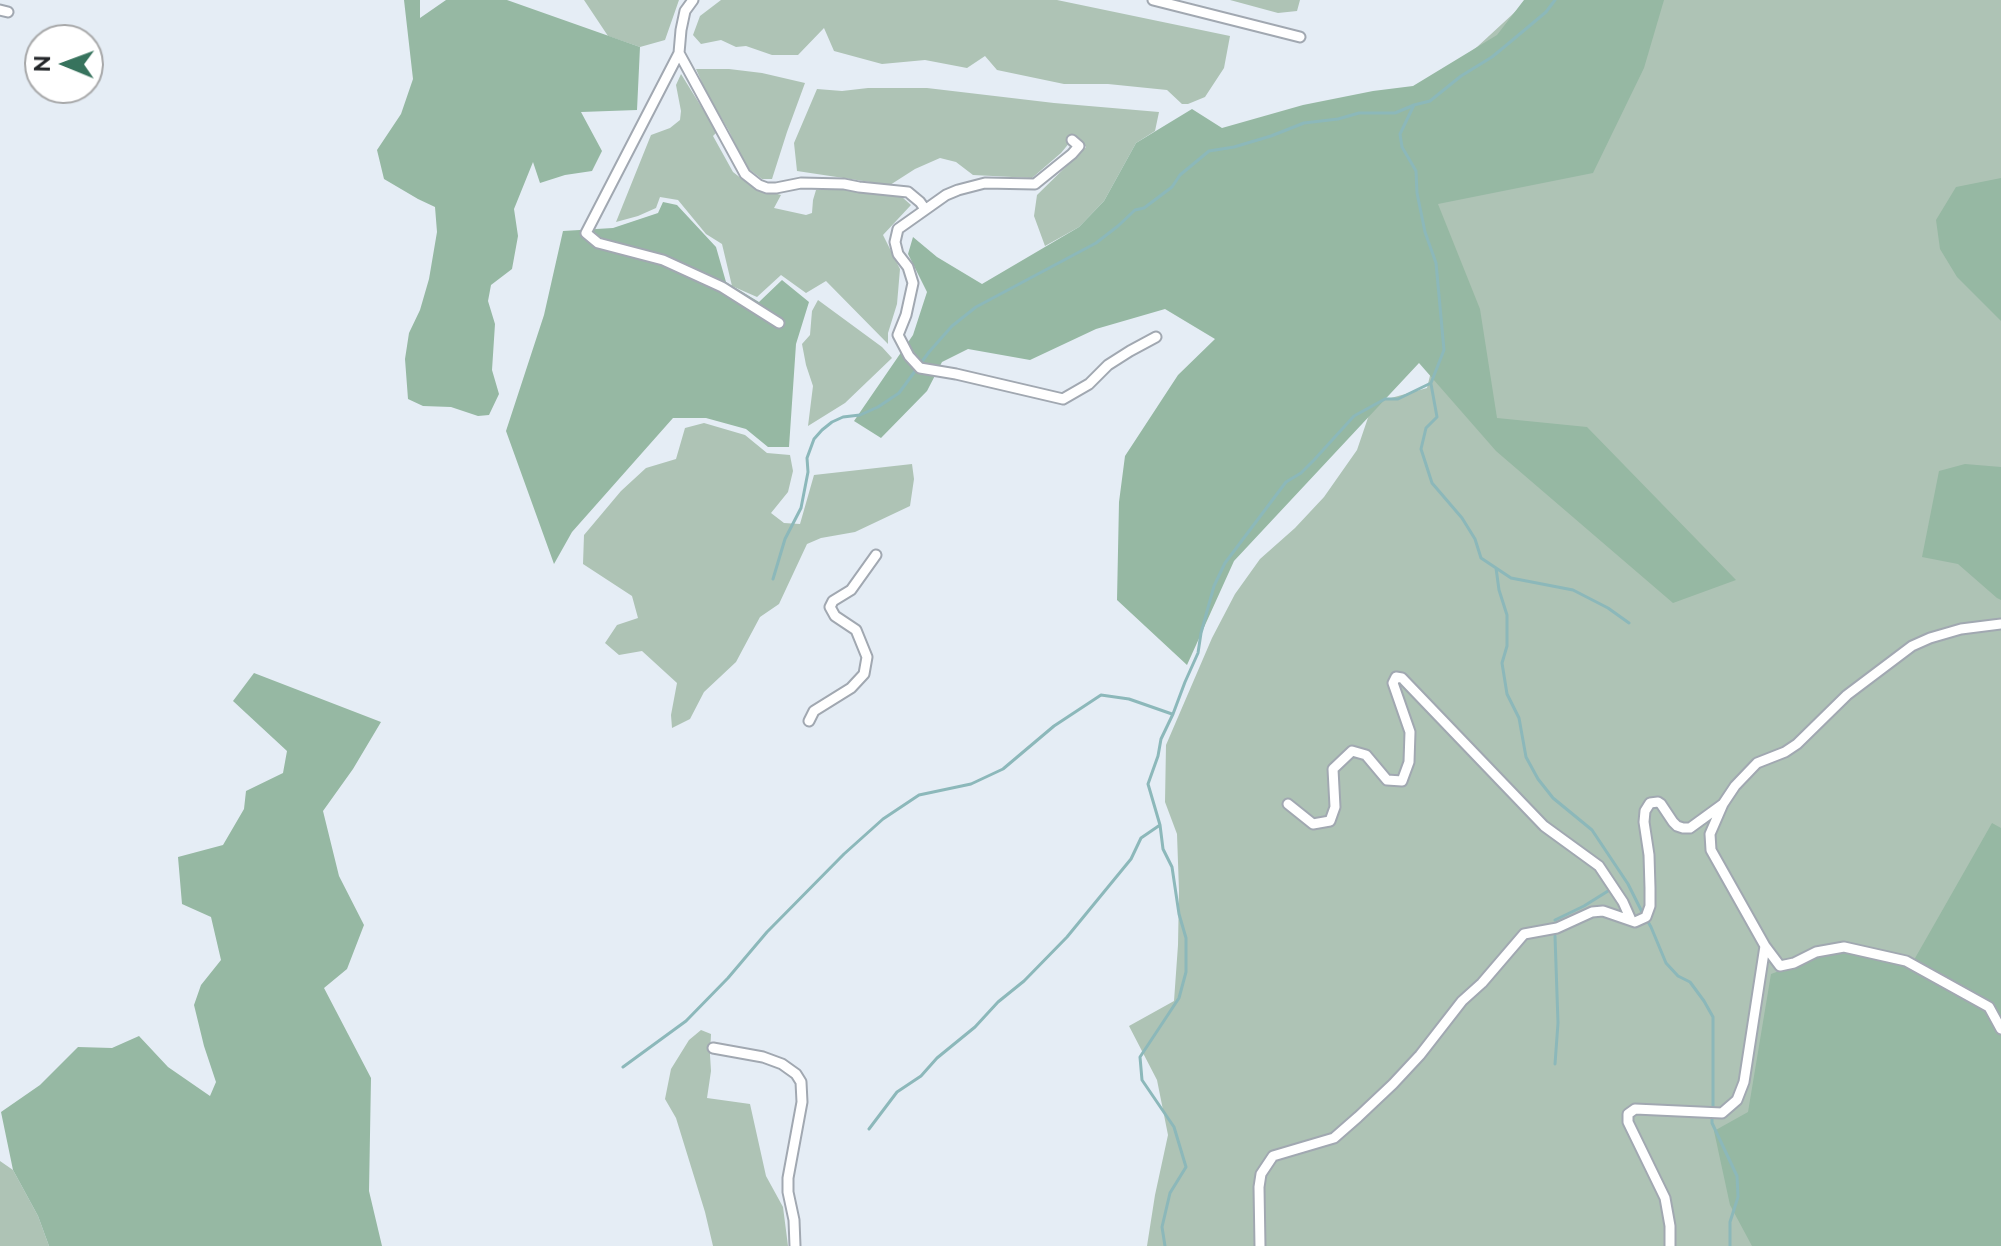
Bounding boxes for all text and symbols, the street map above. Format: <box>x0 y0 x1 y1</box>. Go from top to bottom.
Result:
north arrow <box>24 24 104 104</box>
text: N <box>29 55 55 72</box>

